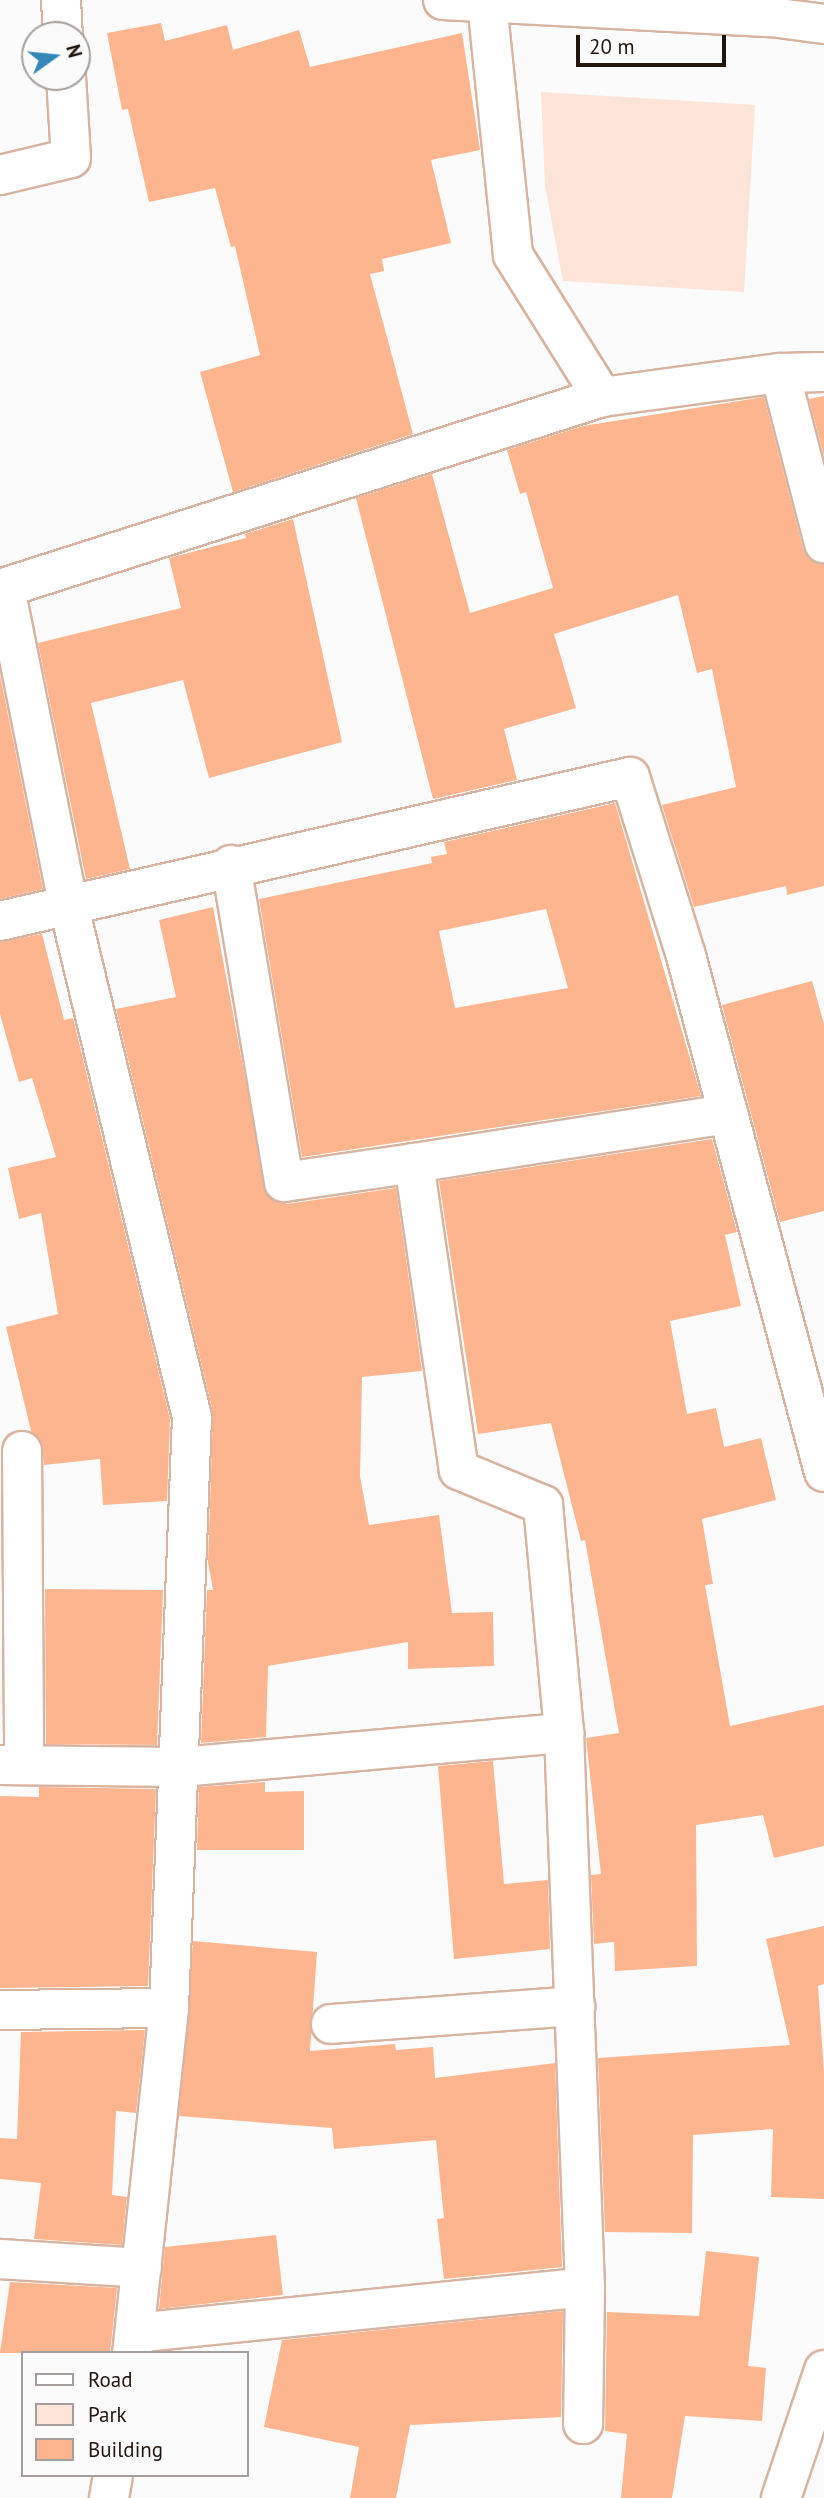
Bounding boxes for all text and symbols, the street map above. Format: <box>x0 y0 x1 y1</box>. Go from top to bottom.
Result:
north arrow <box>21 21 91 91</box>
scale bar <box>579 21 730 65</box>
text: 20 m <box>589 33 635 60</box>
text: N <box>61 42 88 60</box>
legend <box>21 2351 248 2477</box>
text: Road <box>88 2366 132 2393</box>
text: Park <box>88 2401 127 2428</box>
text: Building <box>88 2436 163 2463</box>

